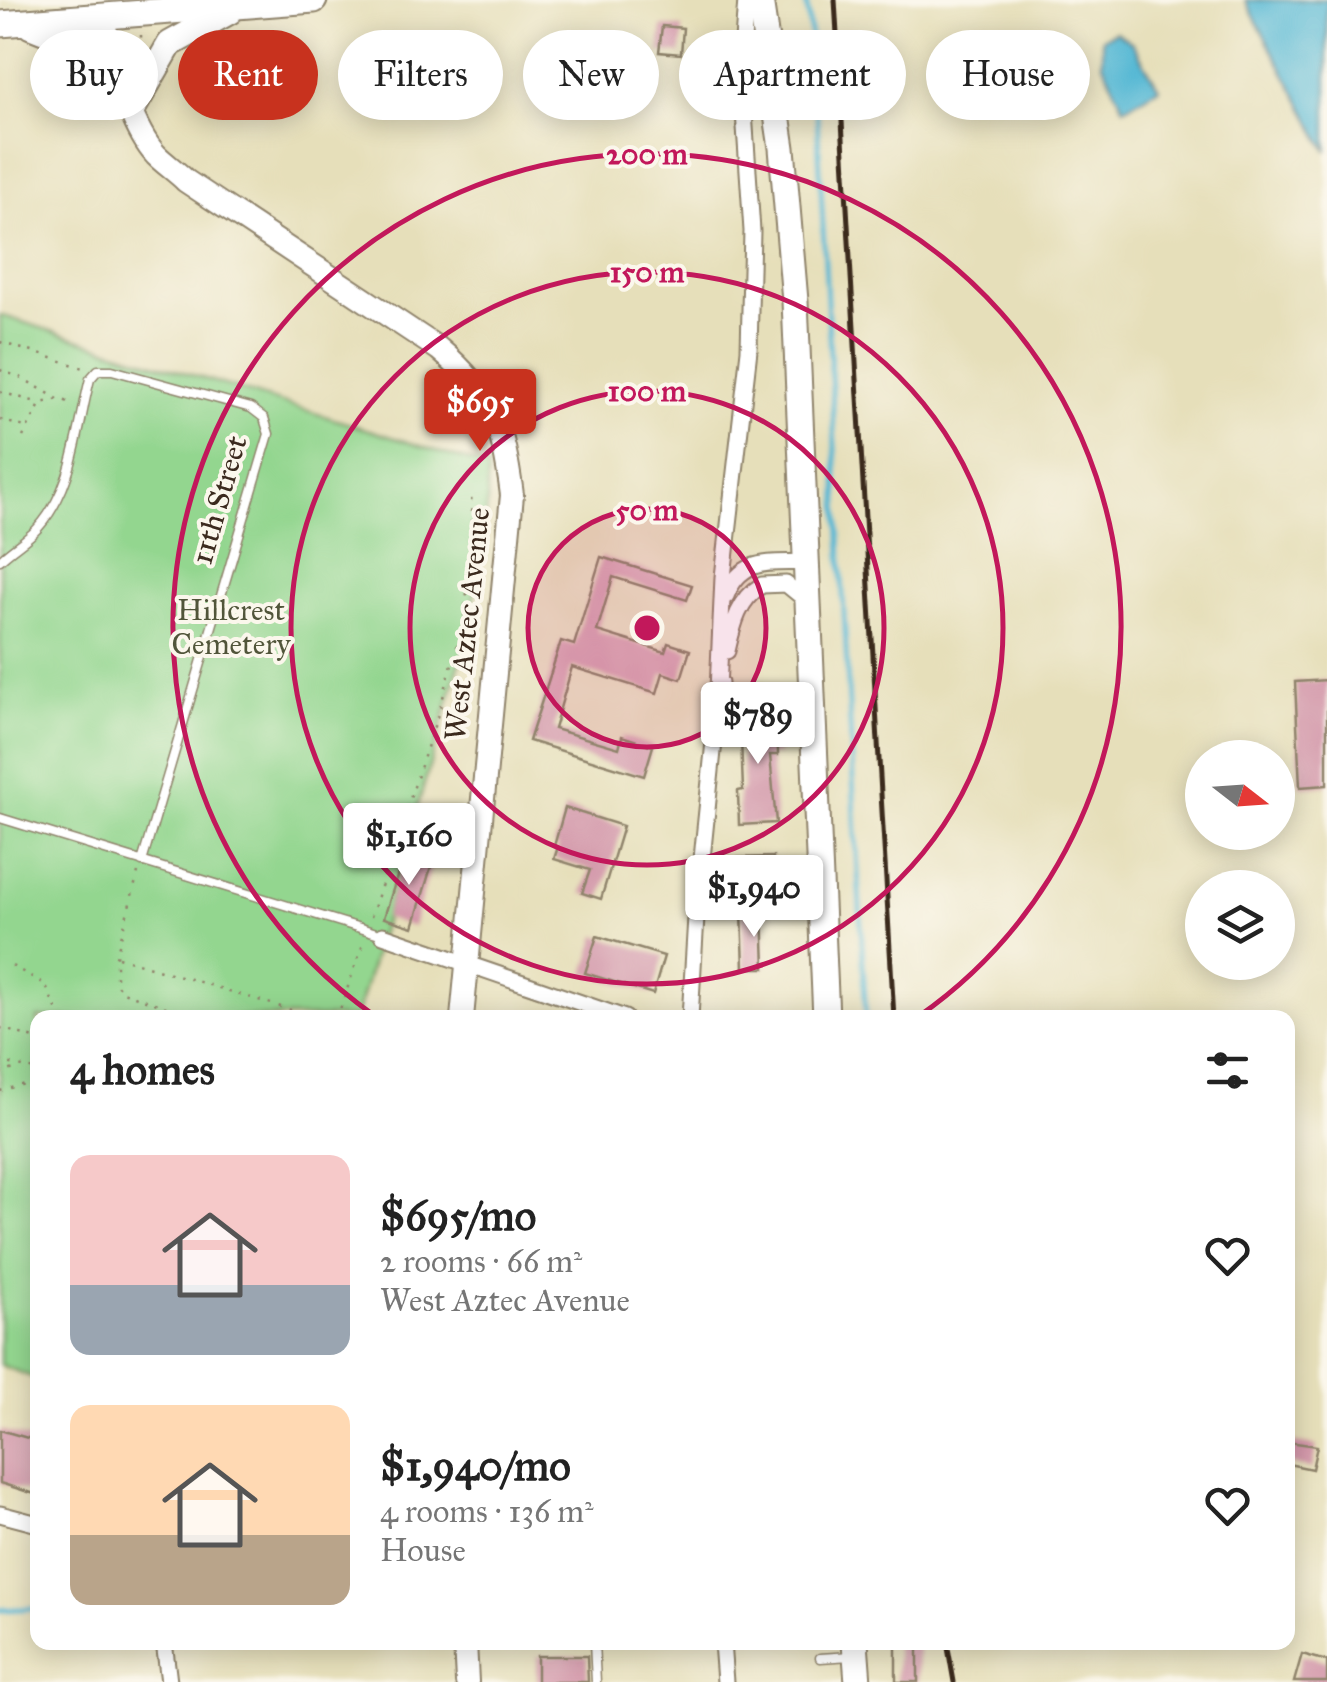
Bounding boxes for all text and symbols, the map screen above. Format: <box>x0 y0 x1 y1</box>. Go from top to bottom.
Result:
chip: Buy <box>30 30 158 120</box>
chip: Rent <box>178 30 318 120</box>
chip: Filters <box>338 30 503 120</box>
chip: New <box>523 30 659 120</box>
chip: Apartment <box>679 30 906 120</box>
chip: House <box>926 30 1090 120</box>
text: 200 m <box>606 136 688 172</box>
text: 150 m <box>610 254 685 290</box>
pin: $695 <box>421 369 539 454</box>
text: 100 m <box>608 373 687 409</box>
text: $695 <box>446 382 514 421</box>
street label: 11th Street <box>184 431 255 568</box>
text: 50 m <box>615 492 679 528</box>
street label: West Aztec Avenue <box>437 506 497 742</box>
park label: Hillcrest Cemetery <box>172 592 291 662</box>
centre of rings <box>629 610 665 646</box>
pin: $789 <box>699 682 817 767</box>
text: $789 <box>723 695 793 734</box>
north arrow <box>1185 740 1295 850</box>
map controls <box>1185 740 1295 980</box>
pin: $1,160 <box>328 803 490 888</box>
text: $1,160 <box>365 816 453 855</box>
pin: $1,940 <box>673 855 835 940</box>
text: $1,940 <box>707 868 801 907</box>
button: layers <box>1185 870 1295 980</box>
icon: filters <box>1200 1043 1255 1098</box>
text: 4 homes <box>70 1044 215 1096</box>
text: $695/mo <box>380 1190 536 1242</box>
icon: home <box>150 1195 270 1315</box>
icon: heart <box>1200 1228 1255 1283</box>
text: 2 rooms · 66 m² <box>380 1242 582 1281</box>
text: West Aztec Avenue <box>380 1281 630 1320</box>
text: $1,940/mo <box>380 1440 571 1492</box>
icon: home <box>150 1445 270 1565</box>
icon: heart <box>1200 1478 1255 1533</box>
text: 4 rooms · 136 m² <box>380 1492 593 1531</box>
text: House <box>380 1531 466 1570</box>

